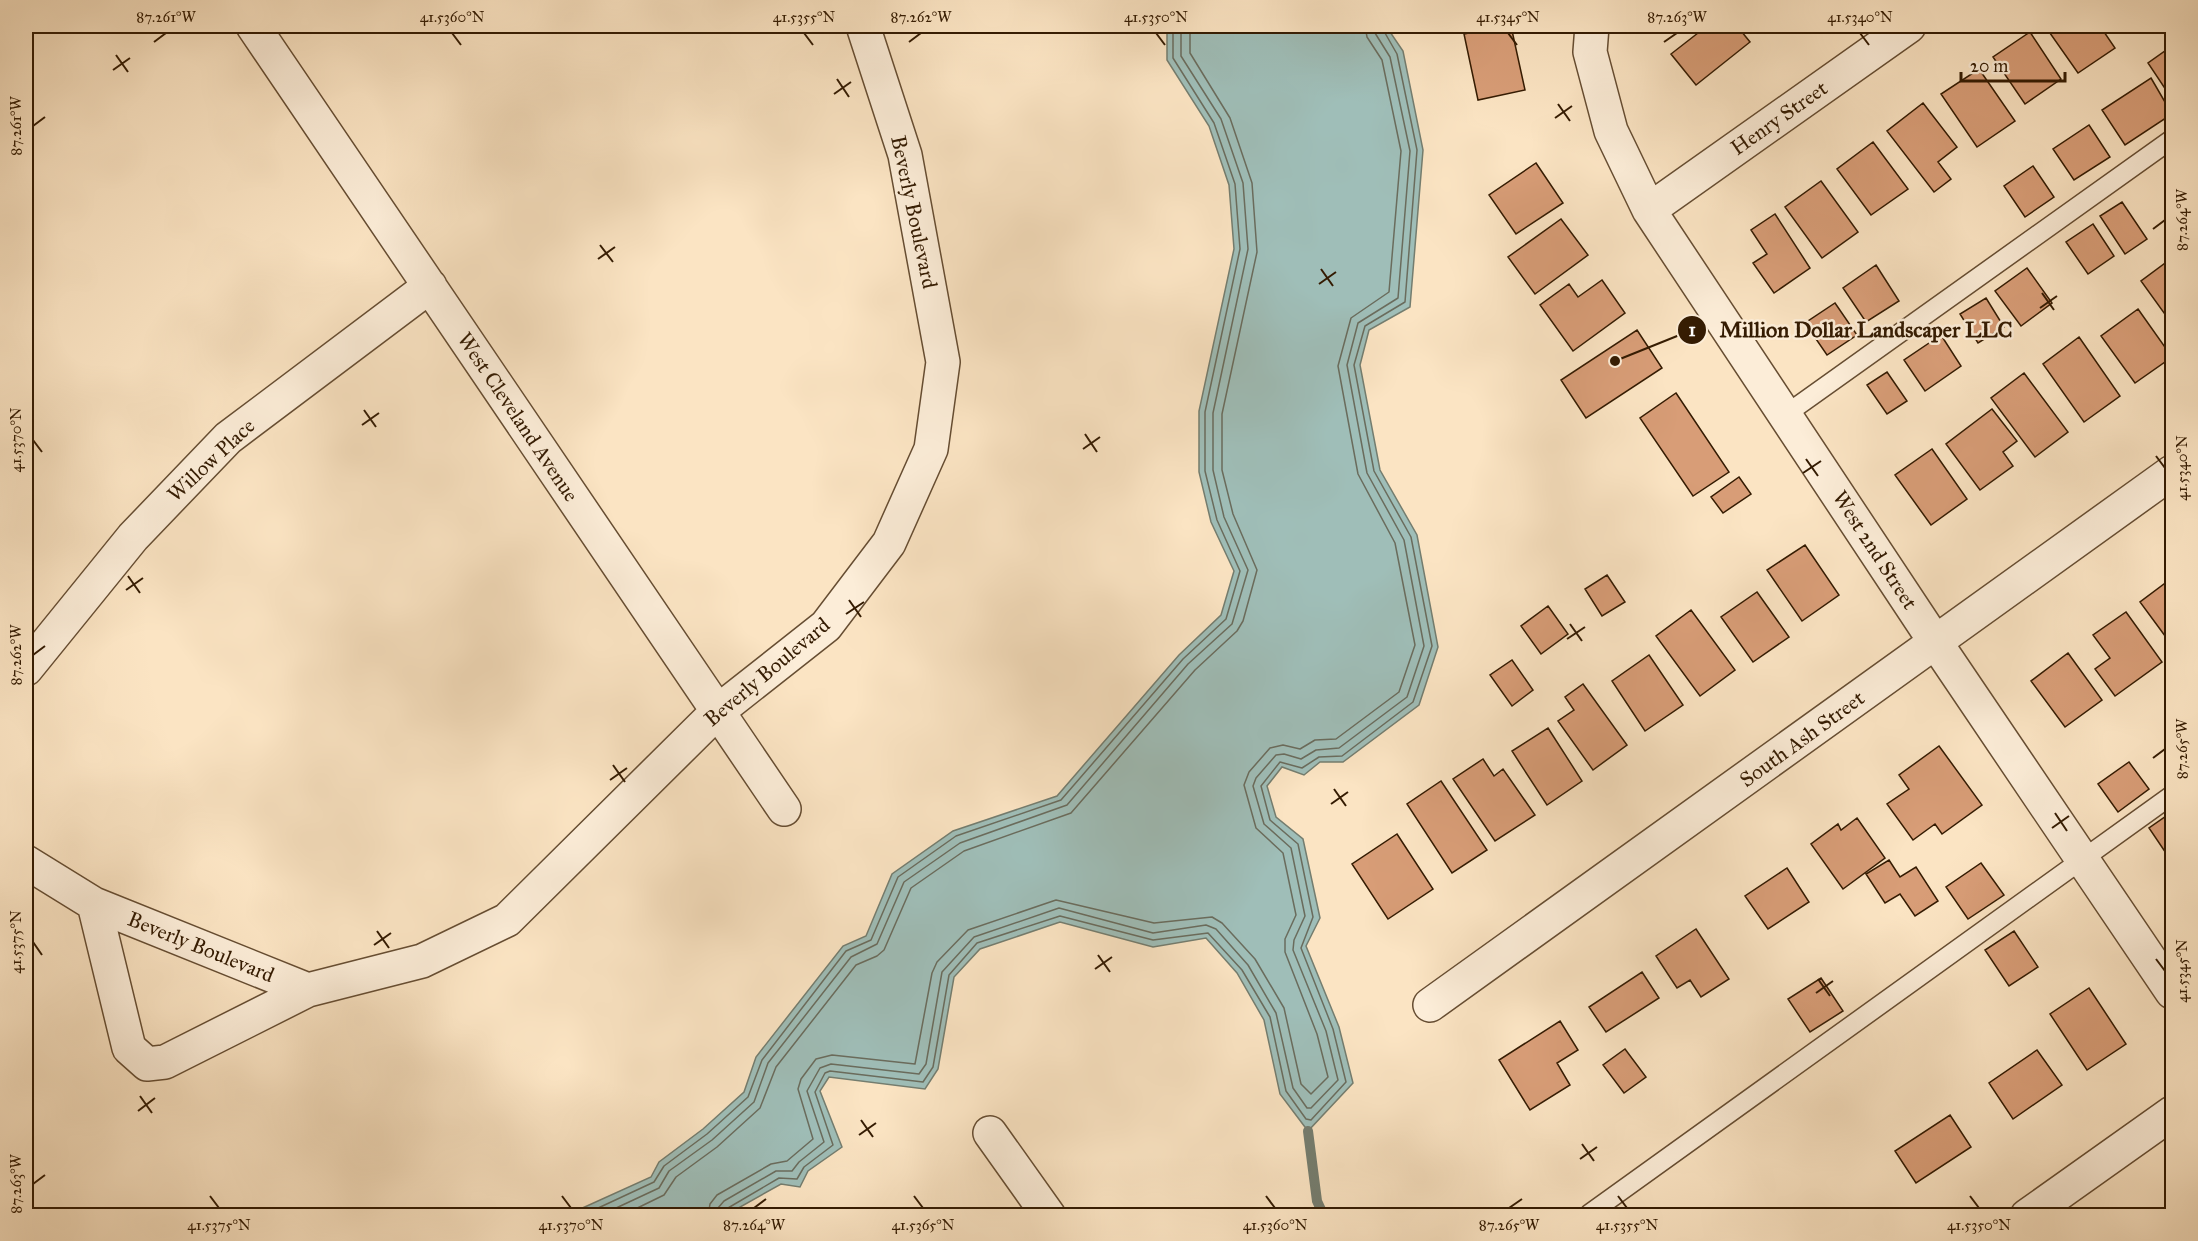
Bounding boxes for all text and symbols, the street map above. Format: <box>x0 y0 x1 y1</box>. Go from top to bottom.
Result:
text: 87.261°W <box>136 8 197 26</box>
text: 41.5360°N <box>420 8 485 26</box>
text: 41.5355°N <box>773 8 835 26</box>
text: 87.262°W <box>890 8 952 26</box>
text: 41.5350°N <box>1124 8 1188 26</box>
text: 41.5345°N <box>1476 8 1540 26</box>
text: 87.263°W <box>1647 8 1708 26</box>
text: 41.5340°N <box>1827 8 1893 26</box>
scale bar <box>1961 45 2064 83</box>
text: 20 m <box>1970 55 2008 77</box>
street label: Henry Street <box>1725 75 1833 161</box>
text: 87.261°W <box>7 95 25 156</box>
street label: Beverly Boulevard <box>885 133 943 291</box>
text: 87.264°W <box>2173 188 2191 251</box>
callout: Million Dollar Landscaper LLC <box>1677 310 2024 350</box>
text: Million Dollar Landscaper LLC <box>1720 316 2012 343</box>
text: 1 <box>1688 319 1696 341</box>
street label: West Cleveland Avenue <box>452 327 584 507</box>
text: 41.5370°N <box>7 407 25 473</box>
street label: Willow Place <box>162 413 260 507</box>
text: 41.5340°N <box>2173 435 2191 501</box>
street label: West 2nd Street <box>1827 486 1923 615</box>
street label: Beverly Boulevard <box>699 612 835 732</box>
text: 87.262°W <box>7 624 25 686</box>
street label: South Ash Street <box>1735 685 1870 793</box>
text: 87.265°W <box>2173 718 2191 779</box>
street label: Beverly Boulevard <box>124 906 279 988</box>
text: 41.5375°N <box>7 910 25 974</box>
text: 41.5345°N <box>2173 939 2191 1003</box>
text: 87.263°W <box>7 1153 25 1214</box>
text: 41.5375°N <box>187 1216 251 1234</box>
text: 41.5370°N <box>538 1216 604 1234</box>
text: 87.264°W <box>723 1216 786 1234</box>
text: 41.5365°N <box>892 1216 955 1234</box>
text: 41.5360°N <box>1243 1216 1308 1234</box>
text: 87.265°W <box>1479 1216 1540 1234</box>
text: 41.5355°N <box>1596 1216 1658 1234</box>
text: 41.5350°N <box>1947 1216 2011 1234</box>

